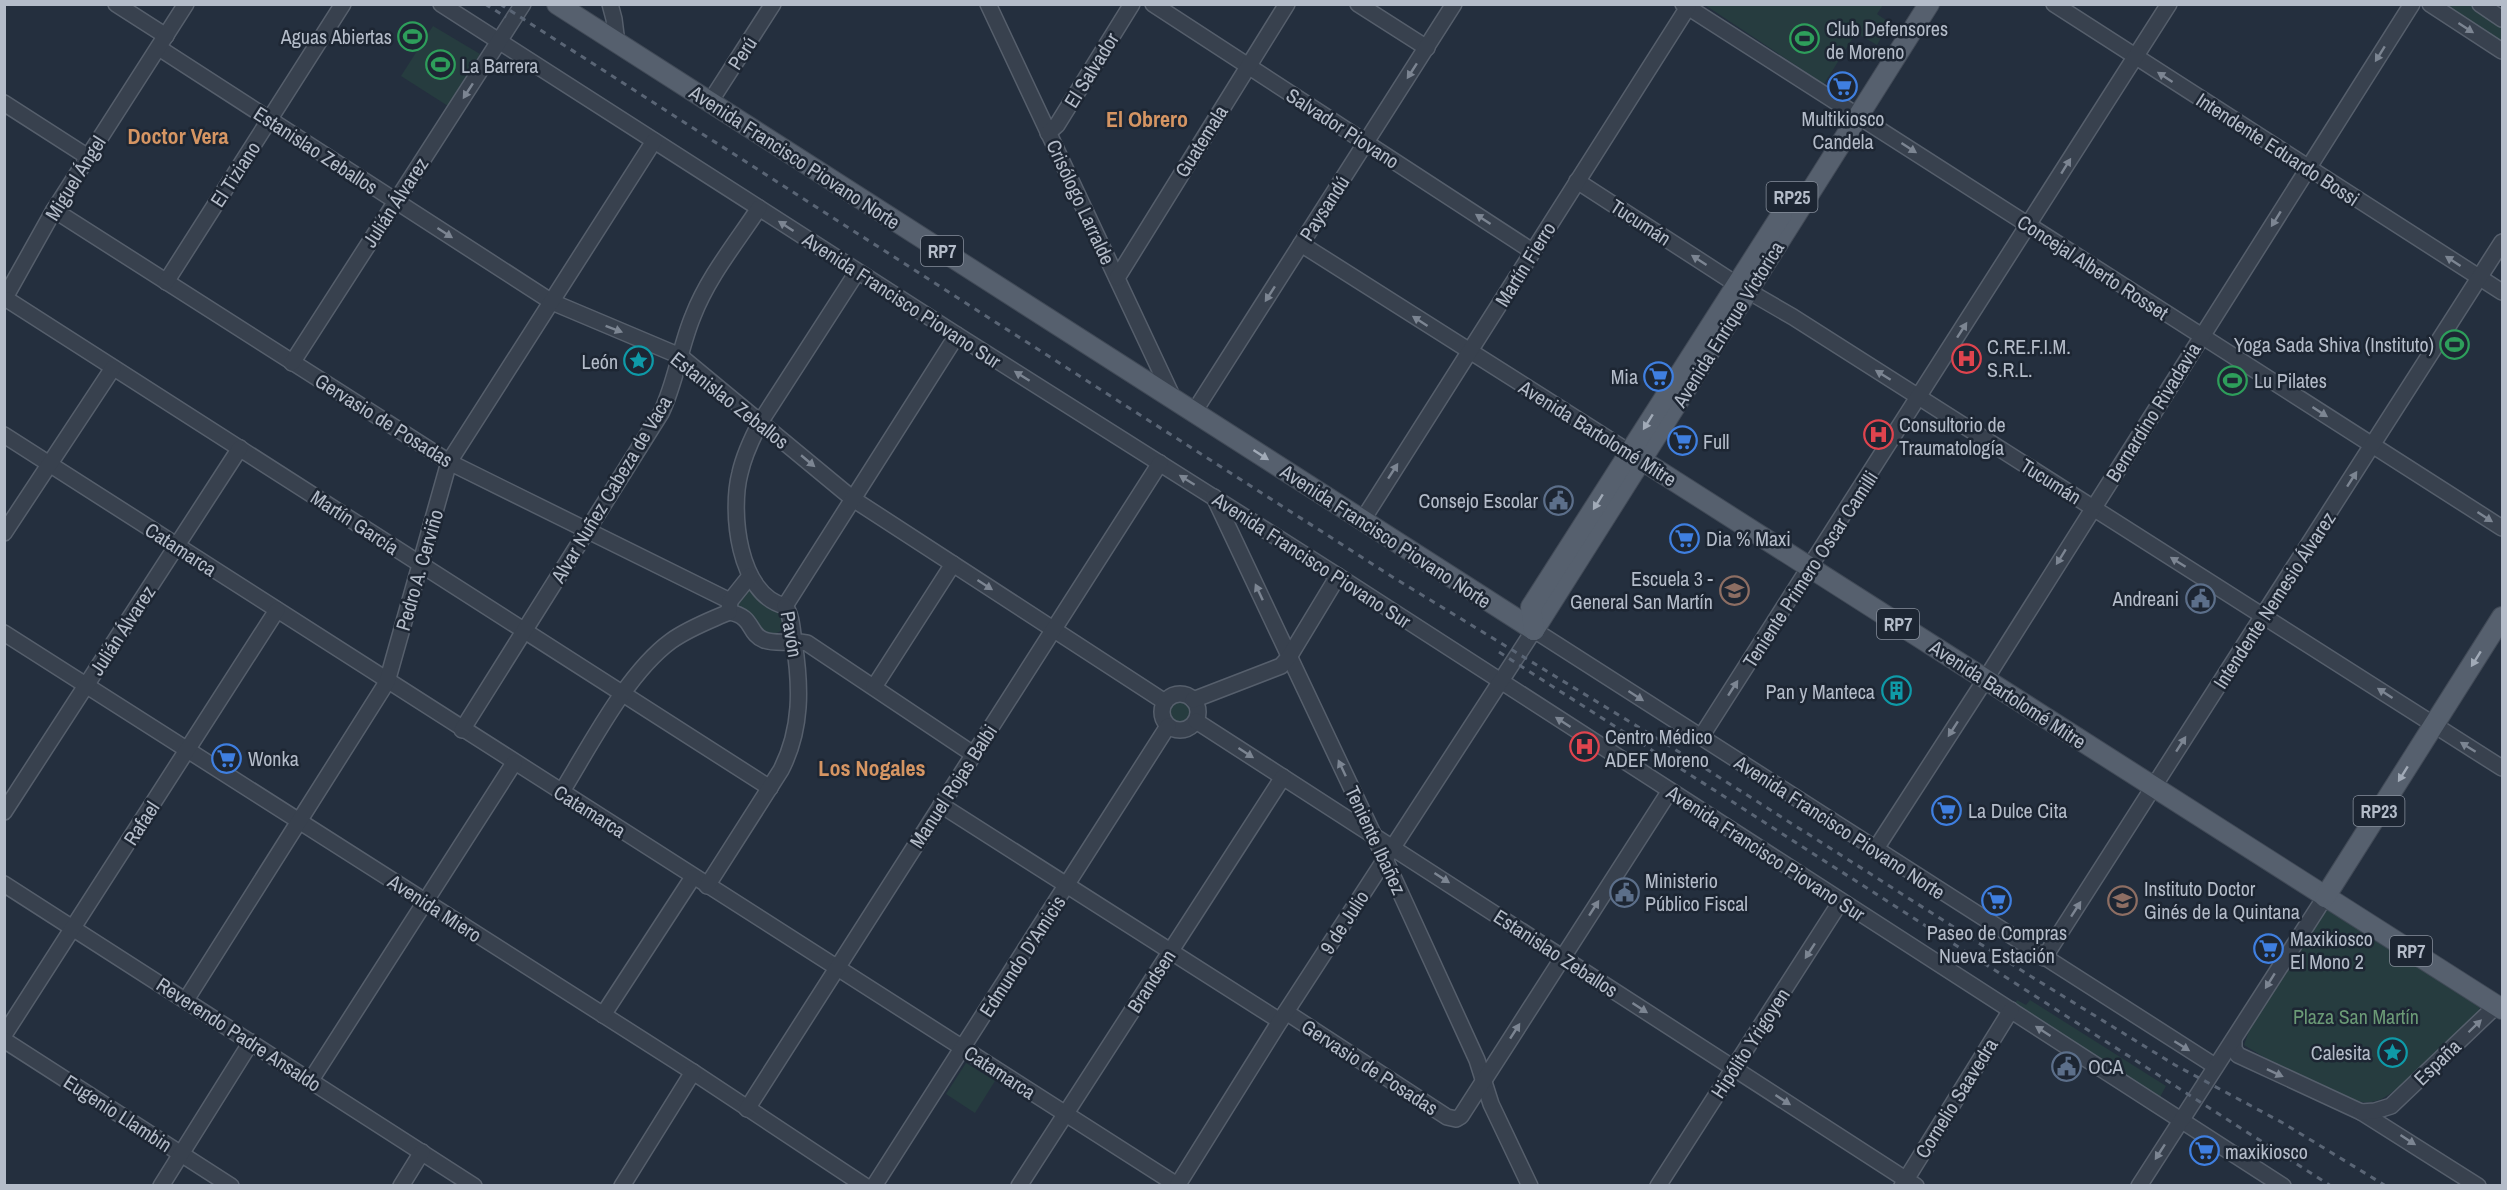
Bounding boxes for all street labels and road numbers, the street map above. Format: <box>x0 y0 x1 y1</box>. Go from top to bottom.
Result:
street label: El Salvador <box>1057 27 1125 113</box>
street label: Perú <box>721 31 763 75</box>
street label: Avenida Francisco Piovano Norte <box>684 78 905 235</box>
street label: Salvador Piovano <box>1281 81 1405 175</box>
street label: Intendente Eduardo Bossi <box>2191 86 2365 212</box>
street label: Estanislao Zeballos <box>249 100 383 200</box>
street label: Guatemala <box>1168 100 1234 182</box>
street label: Miguel Ángel <box>38 131 112 225</box>
street label: Crisólogo Larralde <box>1040 135 1122 269</box>
street label: El Tiziano <box>204 136 266 212</box>
street label: Julián Álvarez <box>356 152 434 252</box>
street label: Paysandú <box>1293 170 1355 246</box>
road number: RP25 <box>1766 182 1818 212</box>
street label: Tucumán <box>1606 192 1676 252</box>
street label: Concejal Alberto Rosset <box>2012 208 2174 326</box>
street label: Martín Fierro <box>1488 217 1562 311</box>
street label: Avenida Francisco Piovano Sur <box>797 225 1007 375</box>
road number: RP7 <box>921 236 963 266</box>
street label: Avenida Enrique Victorica <box>1665 236 1790 413</box>
street label: Bernardino Rivadavia <box>2099 337 2207 487</box>
street label: Estanislao Zeballos <box>665 345 795 455</box>
street label: Gervasio de Posadas <box>310 367 458 473</box>
street label: Avenida Bartolomé Mitre <box>1513 373 1682 492</box>
street label: Alvar Nuñez Cabeza de Vaca <box>544 390 678 589</box>
street label: Tucumán <box>2015 452 2087 510</box>
street label: Avenida Francisco Piovano Norte <box>1275 457 1496 614</box>
street label: Teniente Primero Oscar Camilli <box>1736 465 1884 673</box>
street label: Martín García <box>306 483 404 561</box>
street label: Avenida Francisco Piovano Sur <box>1207 485 1417 635</box>
street label: Pedro A. Cerviño <box>389 506 449 634</box>
street label: Intendente Nemesio Álvarez <box>2207 506 2341 694</box>
street label: Catamarca <box>140 516 222 582</box>
street label: Julián Álvarez <box>83 580 161 680</box>
street label: Pavón <box>775 609 809 659</box>
road number: RP7 <box>1877 609 1919 639</box>
street label: Avenida Bartolomé Mitre <box>1924 633 2091 755</box>
street label: Manuel Rojas Balbi <box>903 719 1003 853</box>
street label: Avenida Francisco Piovano Norte <box>1729 748 1950 905</box>
street label: Catamarca <box>549 778 631 844</box>
street label: Avenida Francisco Piovano Sur <box>1661 778 1871 928</box>
street label: Teniente Ibañez <box>1339 781 1413 899</box>
street label: Rafael <box>117 796 165 850</box>
road number: RP23 <box>2354 796 2404 826</box>
street label: Avenida Miero <box>382 867 487 948</box>
street label: 9 de Julio <box>1313 885 1375 959</box>
street label: Edmundo D'Amicis <box>973 890 1071 1022</box>
street label: Estanislao Zeballos <box>1489 903 1623 1003</box>
road number: RP7 <box>2390 936 2432 966</box>
street label: Brandsen <box>1121 944 1181 1018</box>
street label: Reverendo Padre Ansaldo <box>151 971 327 1097</box>
street label: Hipólito Yrigoyen <box>1704 983 1796 1103</box>
street label: Gervasio de Posadas <box>1297 1013 1443 1121</box>
street label: Cornelio Saavedra <box>1908 1033 2004 1163</box>
street label: España <box>2408 1033 2466 1091</box>
street label: Catamarca <box>959 1039 1041 1105</box>
street label: Eugenio Llambin <box>59 1068 177 1158</box>

